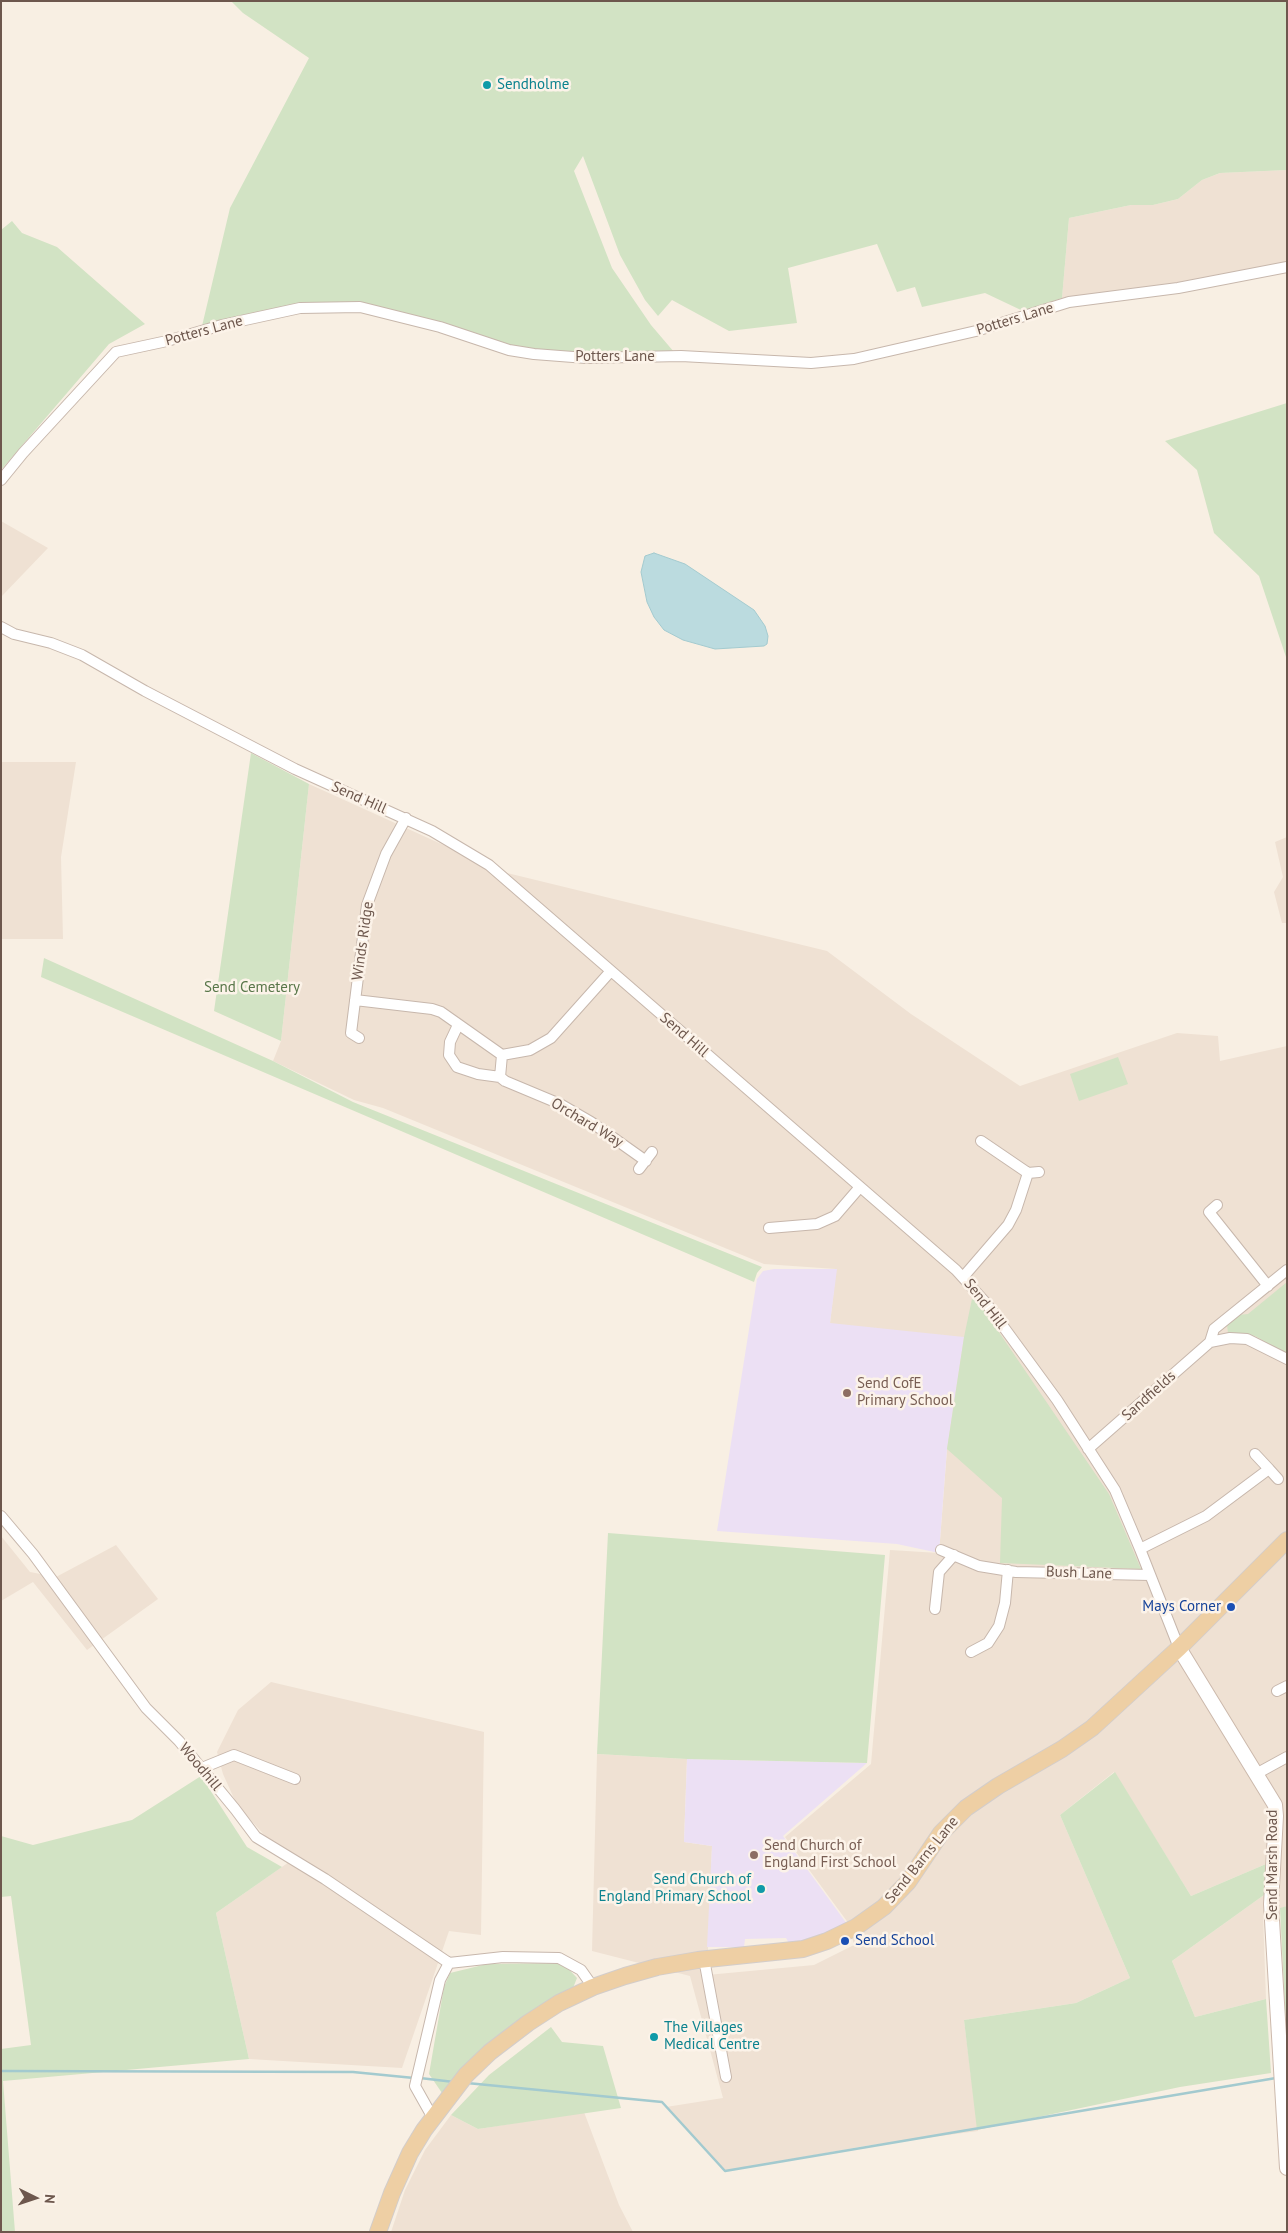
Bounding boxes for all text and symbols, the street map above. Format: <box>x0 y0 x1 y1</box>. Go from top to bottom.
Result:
place label: Sendholme <box>497 76 569 94</box>
marker: Sendholme <box>481 79 493 91</box>
street label: Potters Lane <box>974 299 1056 339</box>
street label: Potters Lane <box>163 312 245 350</box>
street label: Potters Lane <box>575 348 655 366</box>
street label: Send Hill <box>329 778 389 818</box>
street label: Winds Ridge <box>349 900 377 982</box>
park label: Send Cemetery <box>204 979 300 997</box>
street label: Send Hill <box>656 1009 712 1061</box>
street label: Orchard Way <box>548 1094 626 1152</box>
street label: Send Hill <box>960 1275 1010 1333</box>
street label: Sandfields <box>1118 1367 1180 1425</box>
place label: Send CofE Primary School <box>857 1375 953 1410</box>
marker: Send CofE Primary School <box>841 1387 853 1399</box>
street label: Bush Lane <box>1046 1563 1112 1583</box>
place label: Mays Corner <box>1142 1598 1221 1616</box>
marker: Mays Corner <box>1225 1601 1237 1613</box>
street label: Woodhill <box>175 1739 225 1795</box>
street label: Send Marsh Road <box>1264 1810 1282 1920</box>
street label: Send Barns Lane <box>882 1813 962 1907</box>
place label: Send Church of England First School <box>764 1837 896 1872</box>
marker: Send Church of England First School <box>748 1849 760 1861</box>
place label: Send Church of England Primary School <box>599 1871 751 1906</box>
marker: Send Church of England Primary School <box>755 1883 767 1895</box>
place label: Send School <box>855 1932 934 1950</box>
marker: Send School <box>839 1935 851 1947</box>
place label: The Villages Medical Centre <box>664 2019 760 2054</box>
marker: The Villages Medical Centre <box>648 2031 660 2043</box>
north arrow <box>10 2173 60 2223</box>
text: N <box>41 2194 59 2204</box>

